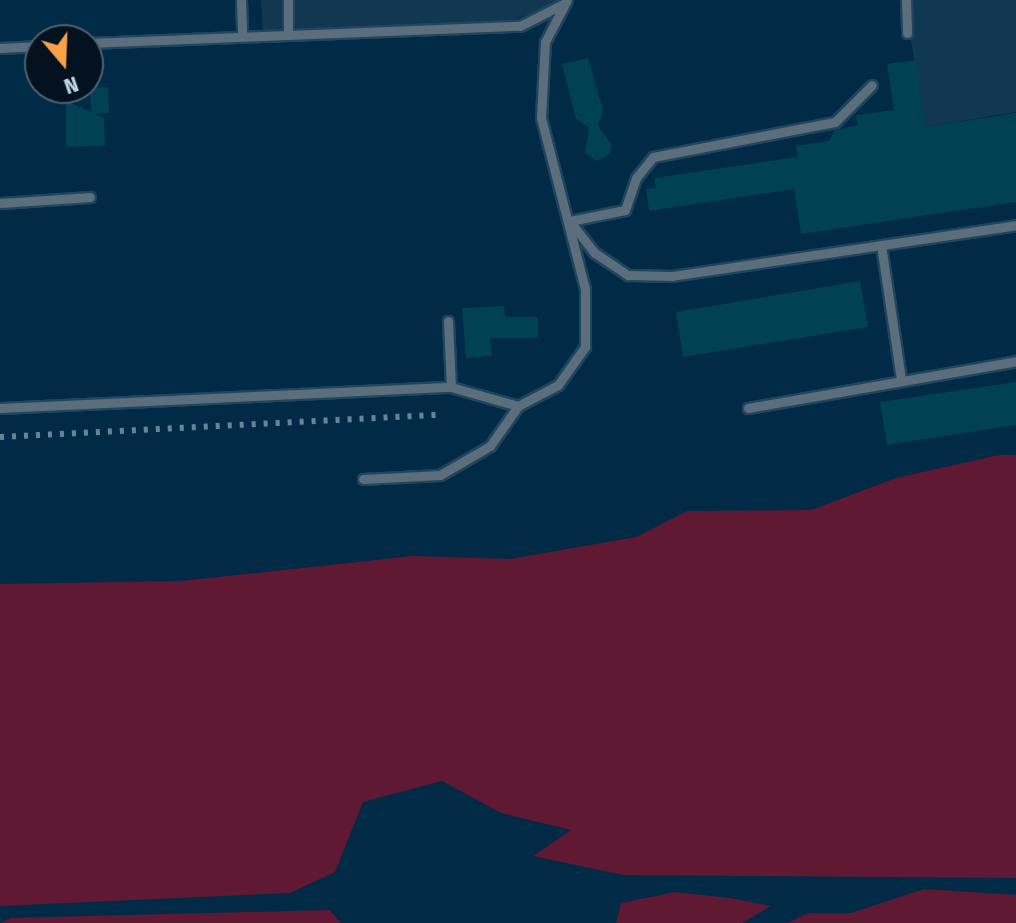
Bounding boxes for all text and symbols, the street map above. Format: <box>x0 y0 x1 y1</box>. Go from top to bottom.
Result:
north arrow <box>24 24 104 104</box>
text: N <box>61 70 82 100</box>

